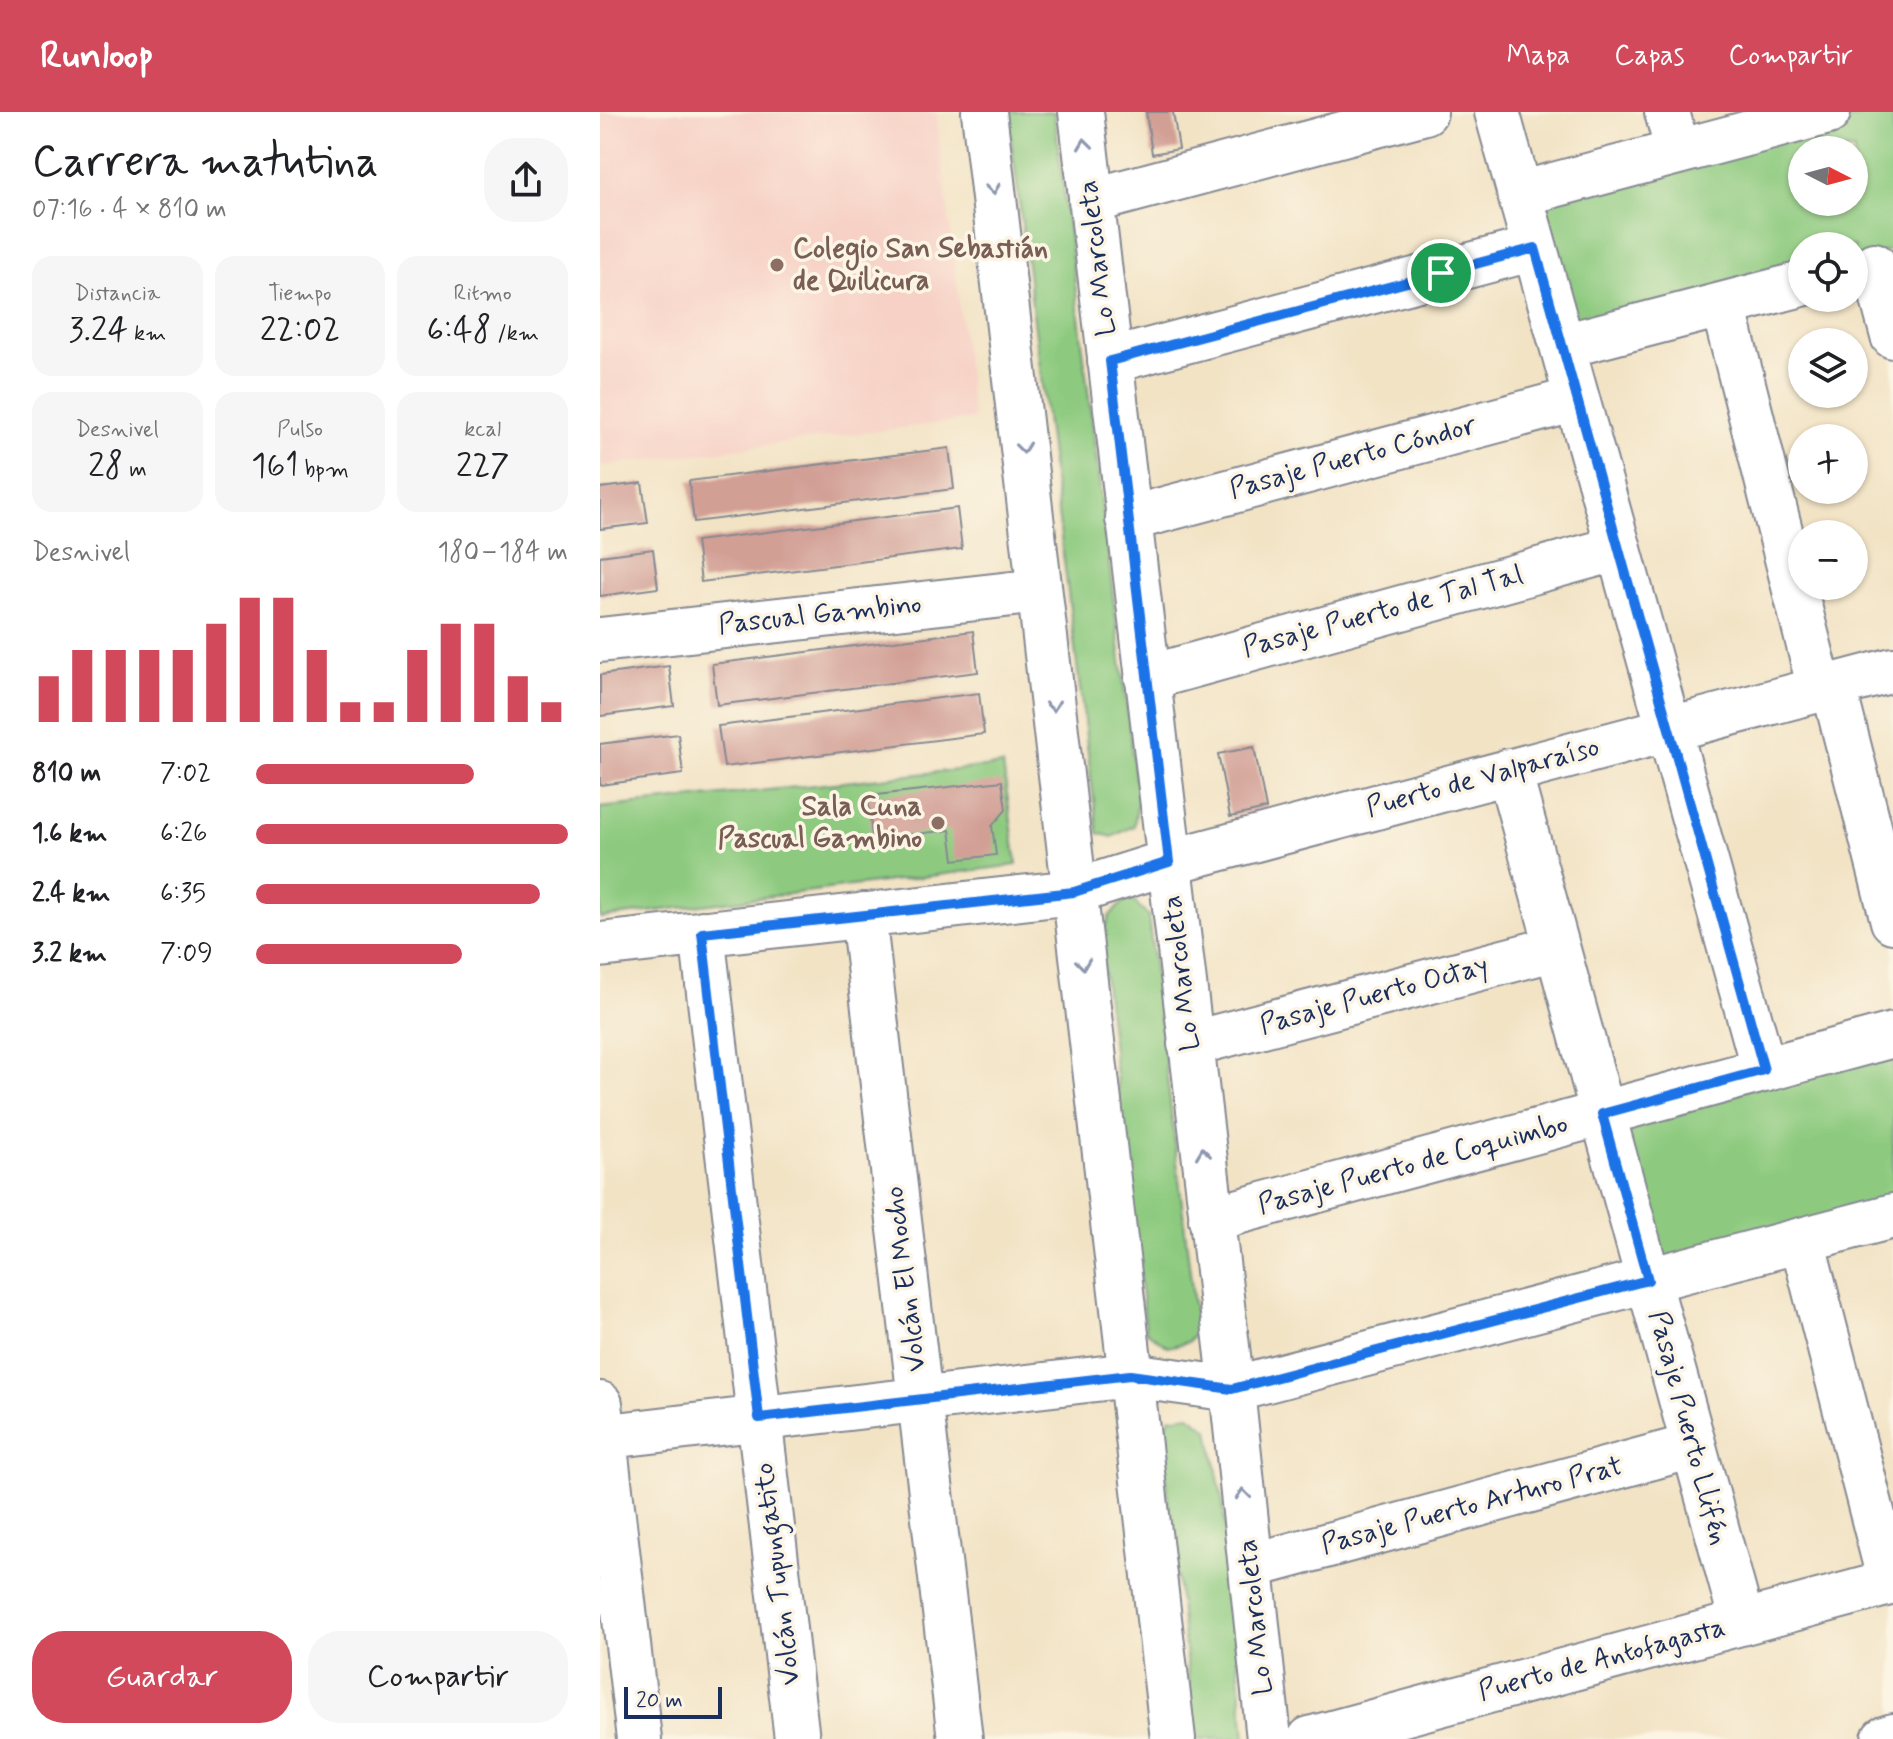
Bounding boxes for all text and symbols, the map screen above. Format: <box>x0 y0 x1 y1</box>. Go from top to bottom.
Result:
text: Runloop <box>40 32 154 81</box>
text: Mapa <box>1506 38 1570 75</box>
text: Capas <box>1614 38 1684 75</box>
text: Compartir <box>1728 38 1853 75</box>
text: Carrera matutina <box>32 134 378 192</box>
north arrow <box>1788 136 1868 216</box>
map controls <box>1788 136 1868 600</box>
one-way arrow <box>1076 137 1093 150</box>
button: share <box>484 138 568 222</box>
street label: Lo Marcoleta <box>1070 178 1126 338</box>
one-way arrow <box>984 183 1001 196</box>
text: 07:16 · 4 × 810 m <box>32 193 227 227</box>
place label: Colegio San Sebastián de Quilicura <box>793 231 1048 300</box>
button: locate <box>1788 232 1868 312</box>
pin <box>1407 239 1475 307</box>
icon: arrive <box>1419 251 1463 295</box>
marker: Colegio San Sebastián de Quilicura <box>768 256 786 274</box>
text: Distancia <box>74 280 160 308</box>
text: Tiempo <box>268 280 332 308</box>
text: Ritmo <box>454 280 512 308</box>
text: 3.24 <box>68 308 128 353</box>
text: 22:02 <box>260 308 340 353</box>
text: 6:48 <box>426 308 491 353</box>
text: km <box>128 320 166 348</box>
text: /km <box>491 320 539 348</box>
button: layers <box>1788 328 1868 408</box>
street label: Pasaje Puerto Cóndor <box>1226 407 1481 509</box>
text: Desnivel <box>76 416 159 444</box>
text: Pulso <box>277 416 323 444</box>
text: kcal <box>464 416 501 444</box>
button: + <box>1788 424 1868 504</box>
one-way arrow <box>1014 442 1031 455</box>
text: 28 <box>88 444 123 489</box>
text: 161 <box>251 444 298 489</box>
text: 227 <box>456 444 509 489</box>
text: m <box>123 456 147 484</box>
text: bpm <box>298 456 349 484</box>
button: − <box>1788 520 1868 600</box>
text: Desnivel <box>32 536 130 570</box>
text: 180–184 m <box>438 536 568 570</box>
street label: Pasaje Puerto de Tal Tal <box>1239 557 1527 667</box>
street label: Pascual Gambino <box>717 586 923 644</box>
one-way arrow <box>1044 700 1061 713</box>
street label: Puerto de Valparaíso <box>1362 729 1604 827</box>
text: 810 m <box>32 757 101 791</box>
text: 7:02 <box>160 757 211 791</box>
place label: Sala Cuna Pascual Gambino <box>718 789 922 858</box>
marker: Sala Cuna Pascual Gambino <box>929 814 947 832</box>
text: 1.6 km <box>32 817 107 851</box>
text: 6:26 <box>160 817 207 851</box>
text: 2.4 km <box>32 877 110 911</box>
text: 6:35 <box>160 877 206 911</box>
street label: Lo Marcoleta <box>1154 893 1210 1053</box>
text: 3.2 km <box>32 937 107 971</box>
text: 7:09 <box>160 937 213 971</box>
street label: Pasaje Puerto Octay <box>1256 948 1492 1044</box>
one-way arrow <box>1074 958 1091 971</box>
street label: Pasaje Puerto de Coquimbo <box>1254 1106 1572 1224</box>
one-way arrow <box>1195 1146 1212 1159</box>
street label: Volcán El Mocho <box>876 1184 936 1374</box>
street label: Pasaje Puerto Llifén <box>1639 1307 1737 1549</box>
street label: Pasaje Puerto Arturo Prat <box>1317 1448 1627 1564</box>
street label: Volcán Tupungatito <box>746 1460 813 1687</box>
one-way arrow <box>1235 1487 1252 1500</box>
street label: Lo Marcoleta <box>1229 1537 1283 1697</box>
street label: Puerto de Antofagasta <box>1475 1609 1729 1711</box>
button: Guardar <box>32 1631 292 1723</box>
button: Compartir <box>308 1631 568 1723</box>
scale bar <box>624 1683 722 1719</box>
text: 20 m <box>636 1687 683 1715</box>

